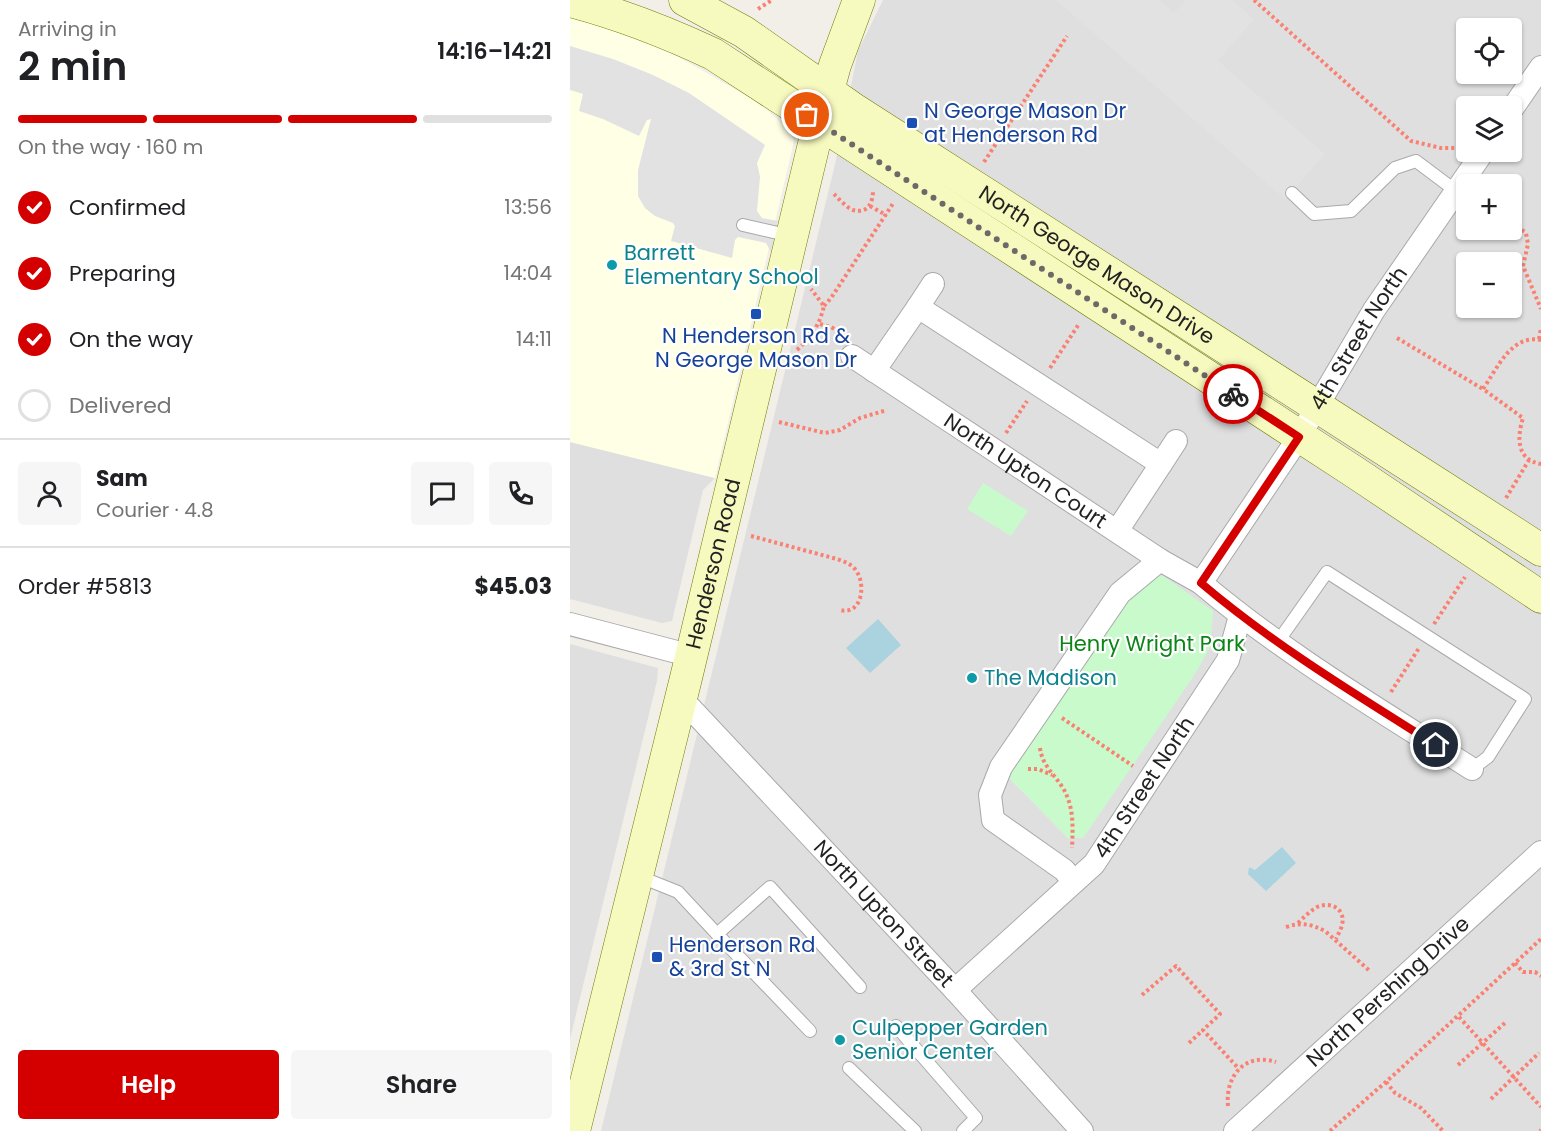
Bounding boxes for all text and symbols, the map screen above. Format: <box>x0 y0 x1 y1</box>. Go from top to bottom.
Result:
text: Arriving in <box>18 15 117 43</box>
map controls <box>1456 18 1522 318</box>
button: locate <box>1456 18 1522 84</box>
text: 14:16–14:21 <box>437 36 552 67</box>
text: 2 min <box>18 39 127 94</box>
pin <box>781 89 832 140</box>
place label: N George Mason Dr at Henderson Rd <box>924 96 1126 149</box>
button: layers <box>1456 96 1522 162</box>
icon: bag <box>790 98 823 131</box>
marker: N George Mason Dr at Henderson Rd <box>905 116 919 130</box>
text: On the way · 160 m <box>18 133 203 161</box>
button: + <box>1456 174 1522 240</box>
street label: North George Mason Drive <box>974 178 1220 351</box>
icon: check <box>18 191 51 224</box>
text: Confirmed <box>69 192 186 223</box>
text: 13:56 <box>504 193 552 221</box>
place label: Barrett Elementary School <box>624 238 819 291</box>
button: − <box>1456 252 1522 318</box>
icon: check <box>18 257 51 290</box>
text: Preparing <box>69 258 176 289</box>
marker: Barrett Elementary School <box>605 258 619 272</box>
text: 14:04 <box>504 259 552 287</box>
street label: 4th Street North <box>1303 260 1414 416</box>
marker: N Henderson Rd & N George Mason Dr <box>749 307 763 321</box>
place label: N Henderson Rd & N George Mason Dr <box>655 321 857 374</box>
icon: check <box>18 323 51 356</box>
text: On the way <box>69 324 193 355</box>
text: 14:11 <box>516 325 552 353</box>
courier <box>1203 364 1263 424</box>
icon: bike <box>1217 378 1250 411</box>
text: Delivered <box>69 390 172 421</box>
street label: North Upton Court <box>938 406 1113 535</box>
button: person <box>18 462 81 525</box>
button: chat <box>411 462 474 525</box>
button: phone <box>489 462 552 525</box>
text: Sam <box>96 463 148 494</box>
street label: Henderson Road <box>678 476 747 652</box>
text: Courier · 4.8 <box>96 496 214 524</box>
text: Order #5813 <box>18 571 152 602</box>
text: $45.03 <box>474 571 552 602</box>
park label: Henry Wright Park <box>1059 629 1245 658</box>
place label: The Madison <box>984 663 1117 692</box>
marker: The Madison <box>965 671 979 685</box>
street label: 4th Street North <box>1087 711 1201 864</box>
pin <box>1410 719 1461 770</box>
icon: home <box>1419 728 1452 761</box>
street label: North Upton Street <box>807 833 960 994</box>
street label: North Pershing Drive <box>1300 909 1475 1073</box>
place label: Henderson Rd & 3rd St N <box>669 930 815 983</box>
marker: Henderson Rd & 3rd St N <box>650 950 664 964</box>
place label: Culpepper Garden Senior Center <box>852 1013 1048 1066</box>
marker: Culpepper Garden Senior Center <box>833 1033 847 1047</box>
button: Help <box>18 1050 279 1119</box>
button: Share <box>291 1050 552 1119</box>

